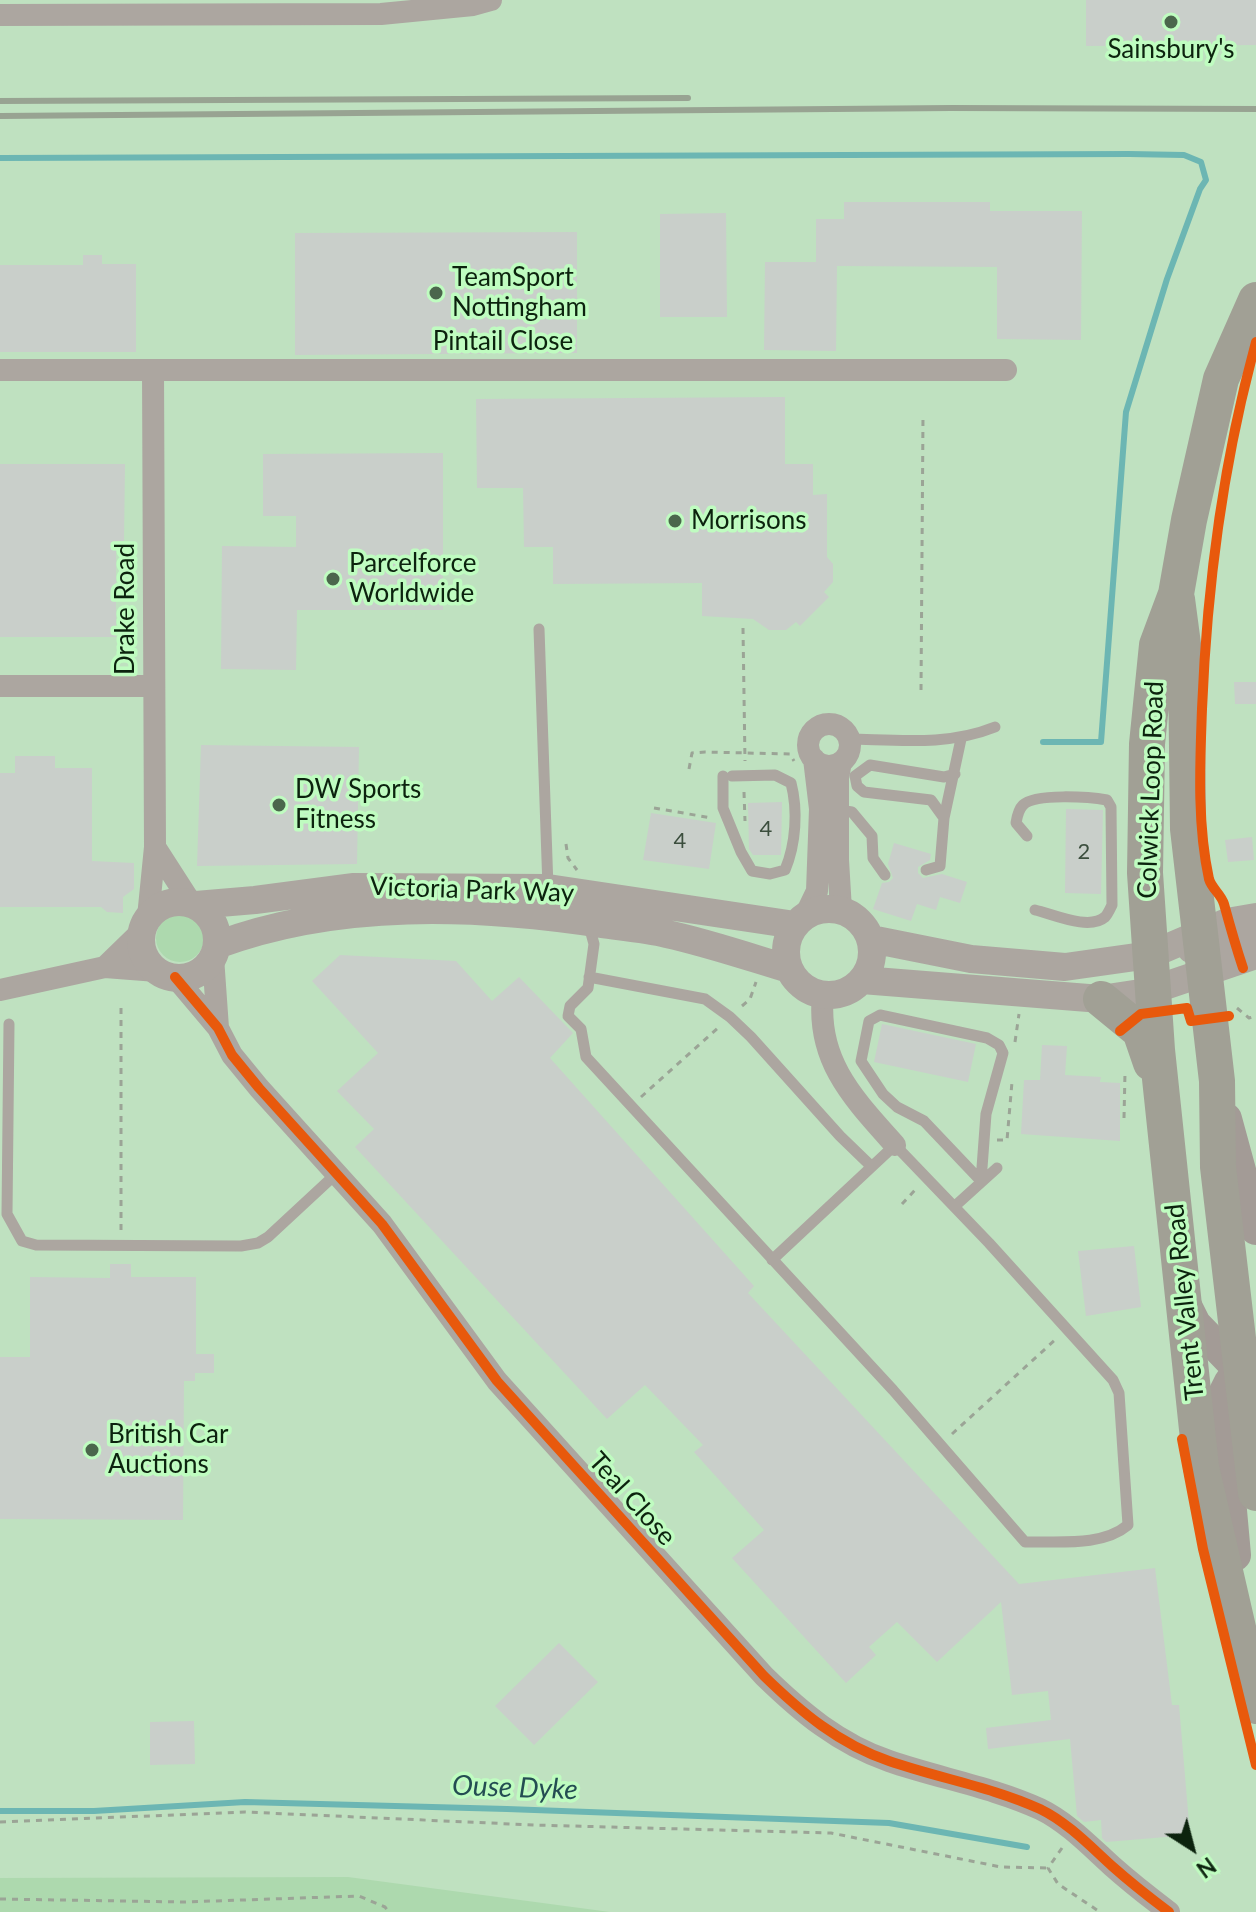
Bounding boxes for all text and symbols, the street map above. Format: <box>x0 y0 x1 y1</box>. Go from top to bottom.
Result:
marker: Sainsbury's <box>1162 13 1180 31</box>
place label: Sainsbury's <box>1107 34 1235 66</box>
place label: TeamSport Nottingham <box>452 262 587 324</box>
marker: TeamSport Nottingham <box>427 284 445 302</box>
street label: Pintail Close <box>433 326 573 358</box>
place label: Morrisons <box>691 505 806 537</box>
marker: Morrisons <box>666 512 684 530</box>
street label: Drake Road <box>110 543 142 675</box>
place label: Parcelforce Worldwide <box>349 548 476 610</box>
marker: Parcelforce Worldwide <box>324 570 342 588</box>
street label: Colwick Loop Road <box>1132 681 1170 899</box>
place label: DW Sports Fitness <box>295 774 421 836</box>
marker: DW Sports Fitness <box>270 796 288 814</box>
house number: 4 <box>760 816 772 842</box>
house number: 4 <box>674 828 686 854</box>
house number: 2 <box>1078 839 1090 865</box>
street label: Victoria Park Way <box>369 871 575 909</box>
street label: Trent Valley Road <box>1159 1202 1211 1402</box>
place label: British Car Auctions <box>108 1419 228 1480</box>
marker: British Car Auctions <box>83 1441 101 1459</box>
street label: Teal Close <box>582 1446 682 1552</box>
water label: Ouse Dyke <box>452 1769 578 1807</box>
north arrow <box>1152 1808 1232 1888</box>
text: N <box>1192 1852 1221 1884</box>

